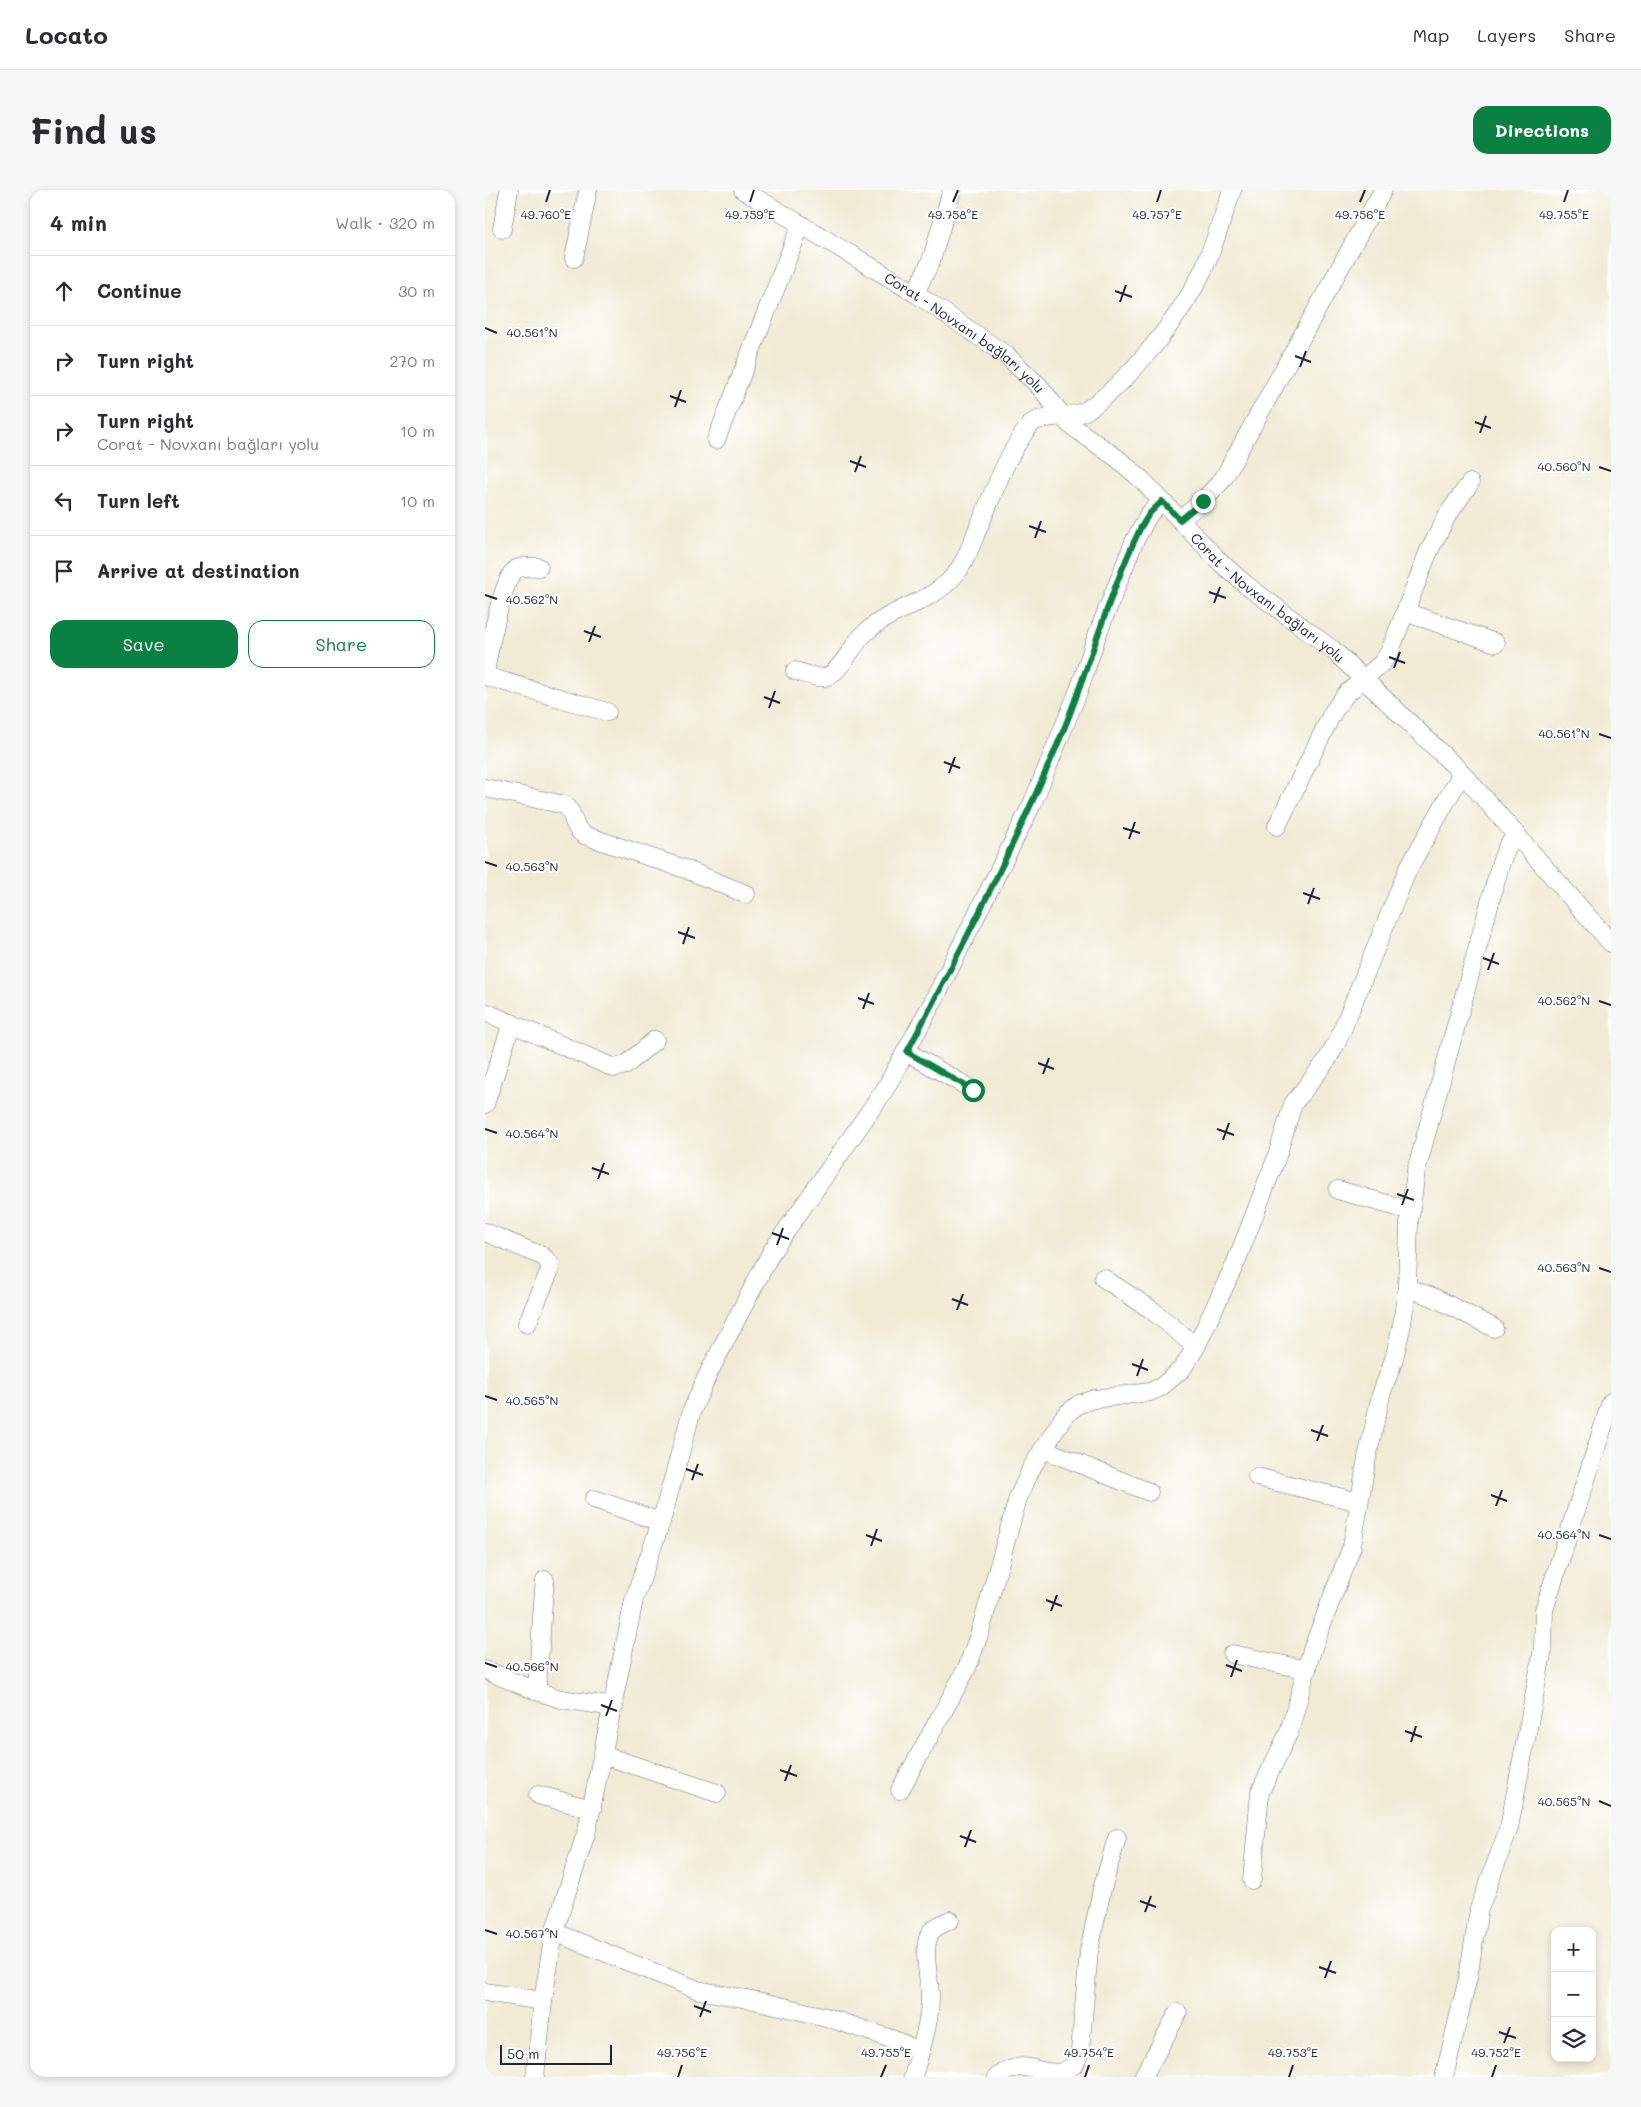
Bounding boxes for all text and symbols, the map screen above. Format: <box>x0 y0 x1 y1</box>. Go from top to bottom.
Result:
text: Locato <box>25 19 108 50</box>
text: Map <box>1413 23 1449 47</box>
text: Layers <box>1477 23 1536 47</box>
text: Share <box>1564 23 1616 47</box>
button: Directions <box>1473 106 1611 154</box>
text: Find us <box>30 107 157 153</box>
text: 49.760°E <box>521 206 571 222</box>
text: 49.759°E <box>725 206 775 222</box>
text: 49.758°E <box>928 206 978 222</box>
text: 49.757°E <box>1132 206 1182 222</box>
text: 49.756°E <box>1335 206 1385 222</box>
text: 49.755°E <box>1539 206 1589 222</box>
text: 4 min <box>50 209 107 236</box>
text: Walk · 320 m <box>335 212 435 233</box>
street label: Corat - Novxanı bağları yolu <box>881 268 1050 396</box>
icon: ahead <box>50 277 78 305</box>
text: Continue <box>97 278 182 303</box>
text: 30 m <box>398 280 435 301</box>
text: 40.561°N <box>506 324 558 340</box>
icon: right <box>50 347 78 375</box>
text: Turn right <box>97 348 194 373</box>
text: 270 m <box>389 350 435 371</box>
text: Turn right <box>97 408 194 433</box>
icon: right <box>50 417 78 445</box>
text: 10 m <box>400 420 435 441</box>
text: Corat - Novxanı bağları yolu <box>97 433 319 454</box>
text: 40.560°N <box>1537 458 1591 474</box>
icon: left <box>50 487 78 515</box>
text: Turn left <box>97 488 180 513</box>
text: 10 m <box>400 490 435 511</box>
route end <box>1192 490 1215 513</box>
street label: Corat - Novxanı bağları yolu <box>1187 528 1349 666</box>
icon: arrive <box>50 557 78 585</box>
text: Arrive at destination <box>97 558 300 583</box>
text: 40.562°N <box>506 591 558 607</box>
button: Save <box>50 620 238 668</box>
button: Share <box>248 620 435 668</box>
text: 40.561°N <box>1538 725 1590 741</box>
text: 40.563°N <box>506 858 558 874</box>
text: 40.562°N <box>1538 992 1590 1008</box>
route start <box>962 1079 985 1102</box>
text: 40.564°N <box>506 1125 558 1141</box>
text: 40.563°N <box>1538 1259 1590 1275</box>
text: 40.565°N <box>506 1392 558 1408</box>
text: 40.564°N <box>1538 1526 1590 1542</box>
text: 40.566°N <box>506 1658 558 1674</box>
text: 40.565°N <box>1538 1793 1590 1809</box>
text: 40.567°N <box>506 1925 558 1941</box>
map controls <box>1551 1927 1596 2062</box>
button: + <box>1551 1927 1596 1972</box>
button: − <box>1551 1972 1596 2017</box>
button: layers <box>1551 2017 1596 2062</box>
scale bar <box>500 2042 613 2065</box>
text: 50 m <box>507 2044 539 2063</box>
text: 49.756°E <box>657 2044 707 2060</box>
text: 49.755°E <box>861 2044 911 2060</box>
text: 49.754°E <box>1064 2044 1114 2060</box>
text: 49.753°E <box>1268 2044 1318 2060</box>
text: 49.752°E <box>1471 2044 1521 2060</box>

